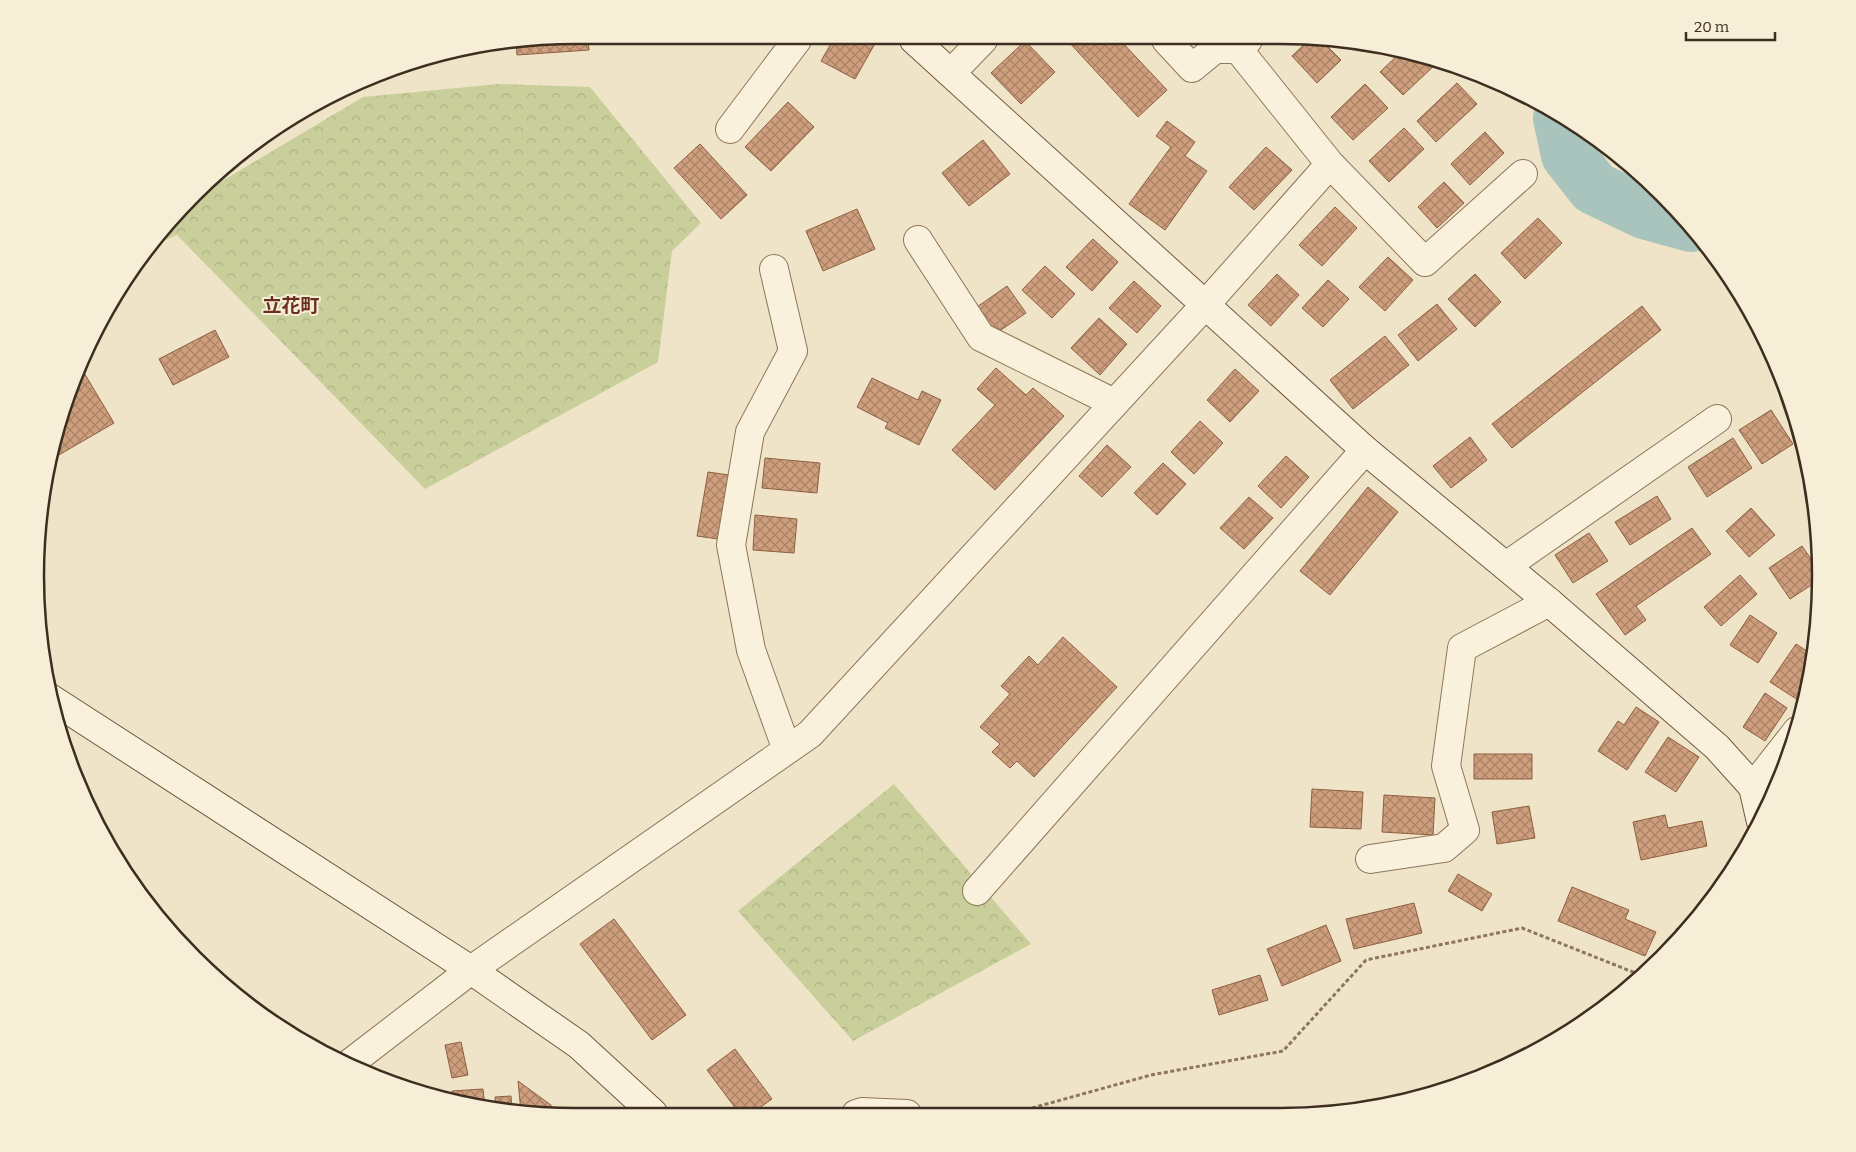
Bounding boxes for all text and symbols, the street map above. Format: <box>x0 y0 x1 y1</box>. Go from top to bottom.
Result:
scale bar <box>1686 10 1775 42</box>
text: 20 m <box>1694 18 1730 36</box>
district label: 立花町 <box>262 294 320 317</box>

